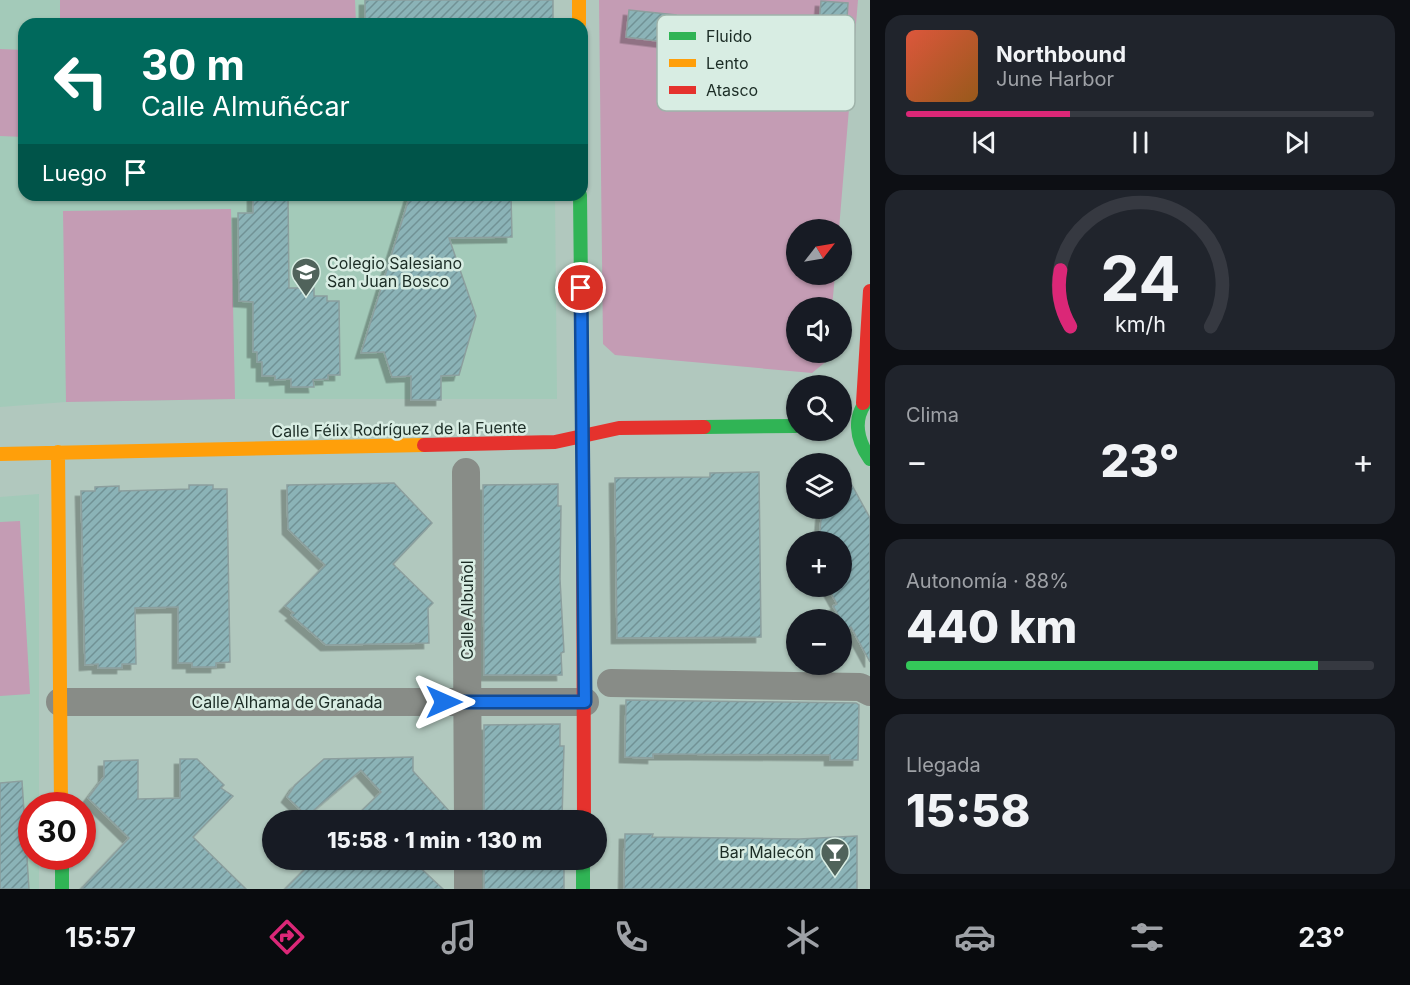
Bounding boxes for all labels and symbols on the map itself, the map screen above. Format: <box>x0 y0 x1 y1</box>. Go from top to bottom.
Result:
legend <box>657 15 855 111</box>
text: Fluido <box>706 26 752 46</box>
text: Lento <box>706 53 749 73</box>
text: Atasco <box>706 80 758 100</box>
north arrow <box>786 219 852 285</box>
place label: Colegio Salesiano San Juan Bosco <box>327 253 462 291</box>
school or university icon: Colegio Salesiano San Juan Bosco <box>290 256 322 298</box>
pin <box>555 262 606 313</box>
street label: Calle Félix Rodríguez de la Fuente <box>271 417 527 441</box>
street label: Calle Albuñol <box>457 560 477 660</box>
position arrow <box>412 670 476 734</box>
street label: Calle Alhama de Granada <box>192 692 382 712</box>
speed limit sign: 30 <box>18 792 96 870</box>
bar icon: Bar Malecón <box>819 836 851 878</box>
place label: Bar Malecón <box>719 842 814 862</box>

